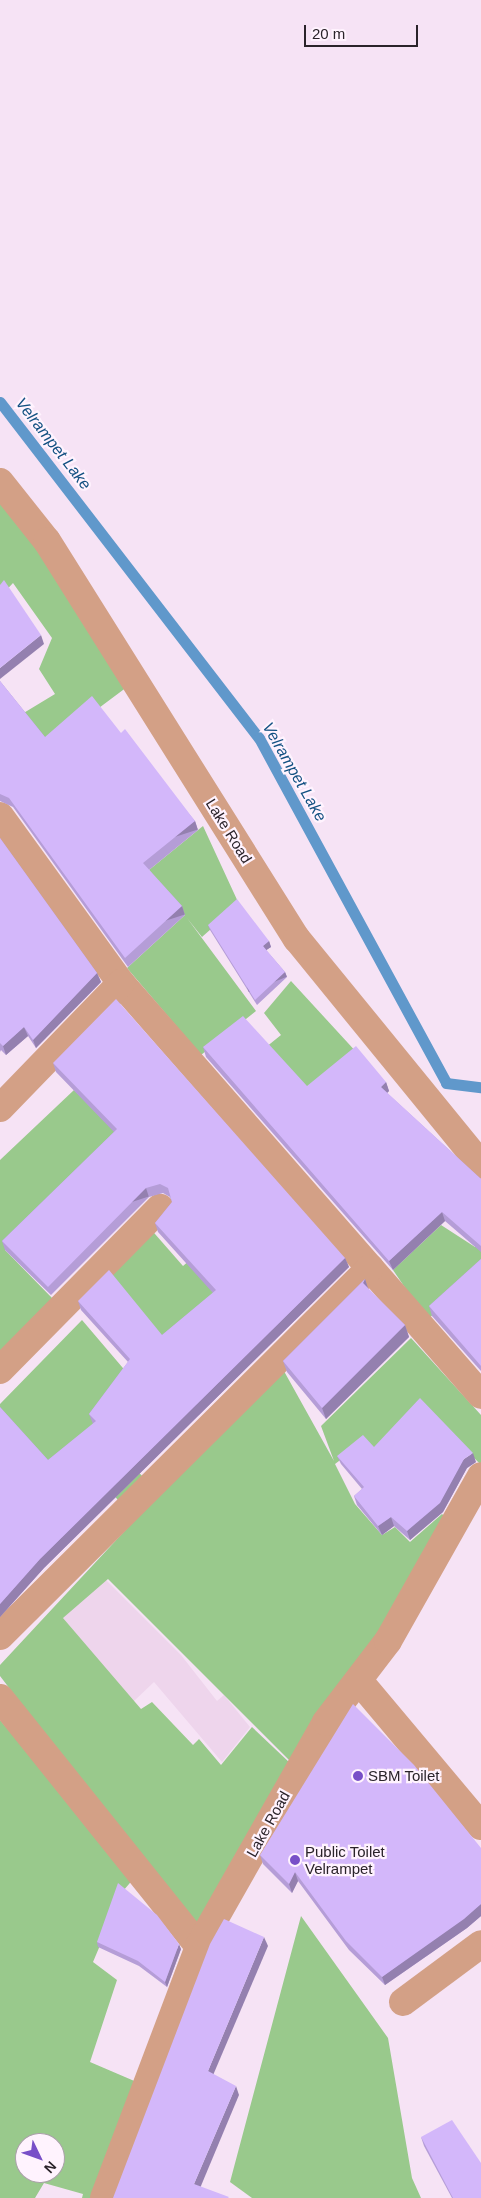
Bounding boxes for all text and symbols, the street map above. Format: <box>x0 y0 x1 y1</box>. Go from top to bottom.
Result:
scale bar <box>306 15 420 47</box>
text: 20 m <box>312 25 345 42</box>
water label: Velrampet Lake <box>11 394 95 494</box>
water label: Velrampet Lake <box>258 719 330 825</box>
street label: Lake Road <box>202 795 256 867</box>
place label: SBM Toilet <box>368 1767 440 1785</box>
marker: SBM Toilet <box>352 1770 364 1782</box>
street label: Lake Road <box>243 1788 293 1860</box>
place label: Public Toilet Velrampet <box>305 1842 385 1877</box>
marker: Public Toilet Velrampet <box>289 1854 301 1866</box>
north arrow <box>15 2133 65 2183</box>
text: N <box>41 2158 60 2176</box>

